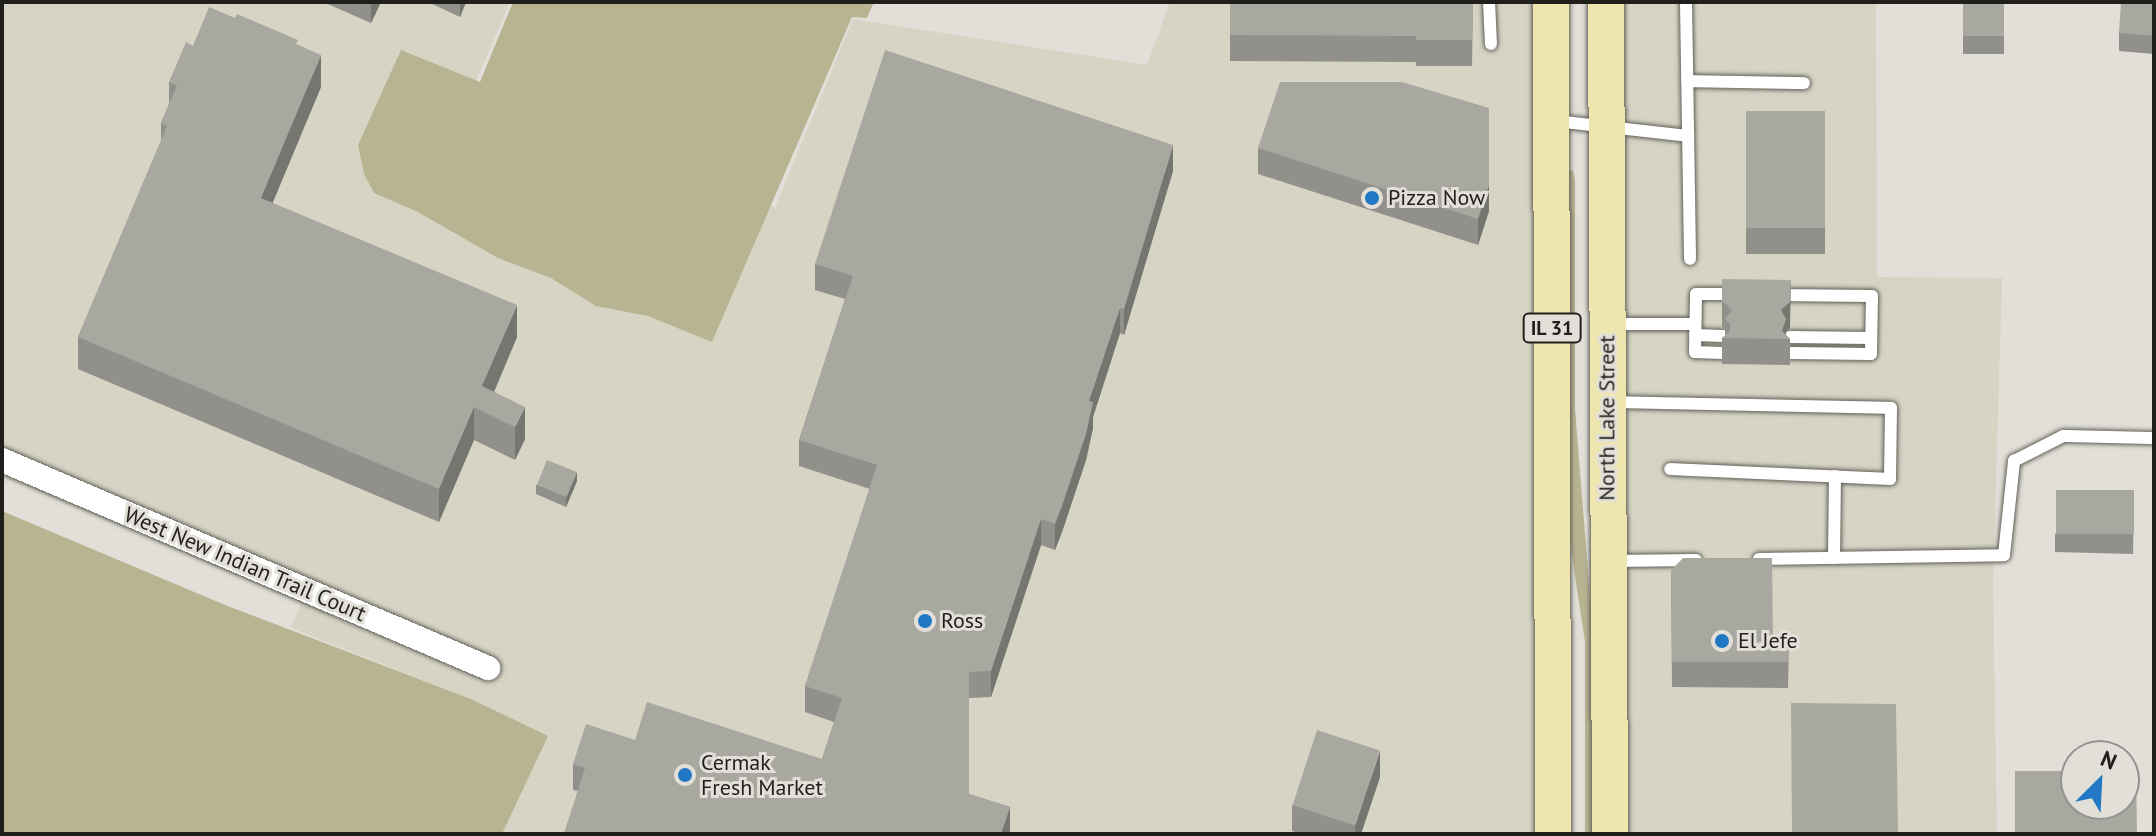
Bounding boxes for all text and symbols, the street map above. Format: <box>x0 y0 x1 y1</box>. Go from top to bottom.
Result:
place label: Pizza Now <box>1388 185 1485 211</box>
marker: Pizza Now <box>1363 189 1381 207</box>
road number: IL 31 <box>1522 312 1582 344</box>
street label: North Lake Street <box>1594 335 1620 501</box>
street label: West New Indian Trail Court <box>120 501 370 627</box>
place label: Ross <box>941 608 983 634</box>
marker: Ross <box>916 612 934 630</box>
place label: El Jefe <box>1738 628 1798 654</box>
marker: El Jefe <box>1713 632 1731 650</box>
north arrow <box>2060 740 2140 820</box>
text: N <box>2097 744 2121 776</box>
place label: Cermak Fresh Market <box>701 749 823 800</box>
marker: Cermak Fresh Market <box>676 766 694 784</box>

